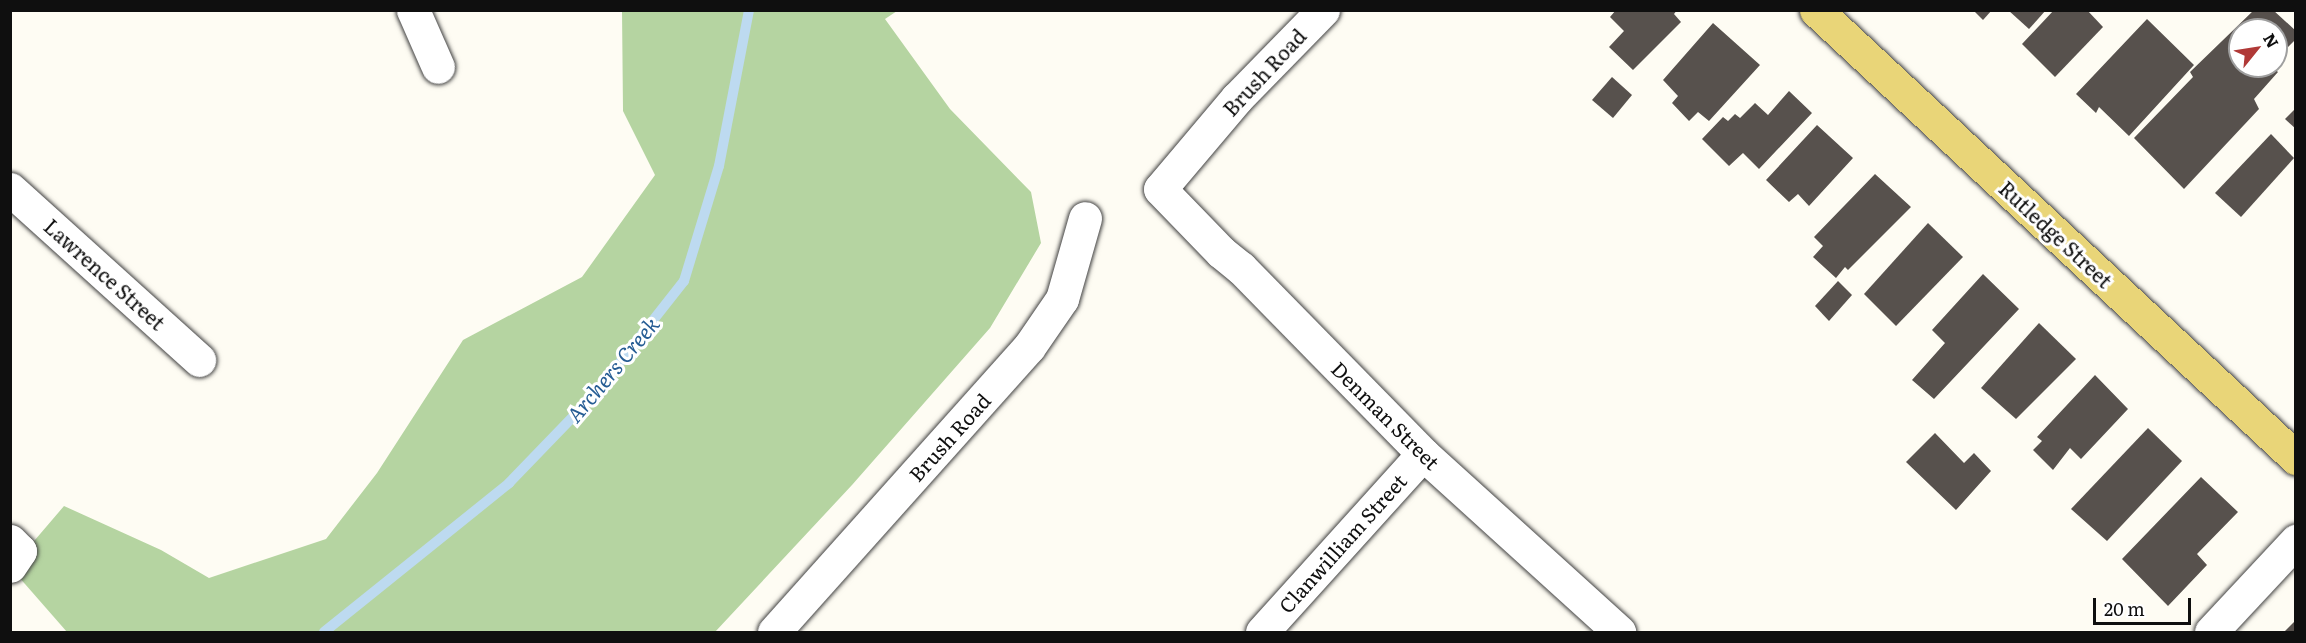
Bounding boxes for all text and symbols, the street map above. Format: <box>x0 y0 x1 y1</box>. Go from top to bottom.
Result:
north arrow <box>2228 18 2288 78</box>
street label: Brush Road <box>1218 24 1310 120</box>
text: N <box>2258 28 2286 52</box>
street label: Rutledge Street <box>1995 176 2117 292</box>
street label: Lawrence Street <box>40 214 170 334</box>
water label: Archers Creek <box>561 311 663 427</box>
street label: Denman Street <box>1327 356 1445 474</box>
street label: Brush Road <box>903 388 995 486</box>
street label: Clanwilliam Street <box>1273 469 1411 617</box>
scale bar <box>2096 586 2194 624</box>
text: 20 m <box>2104 595 2145 622</box>

